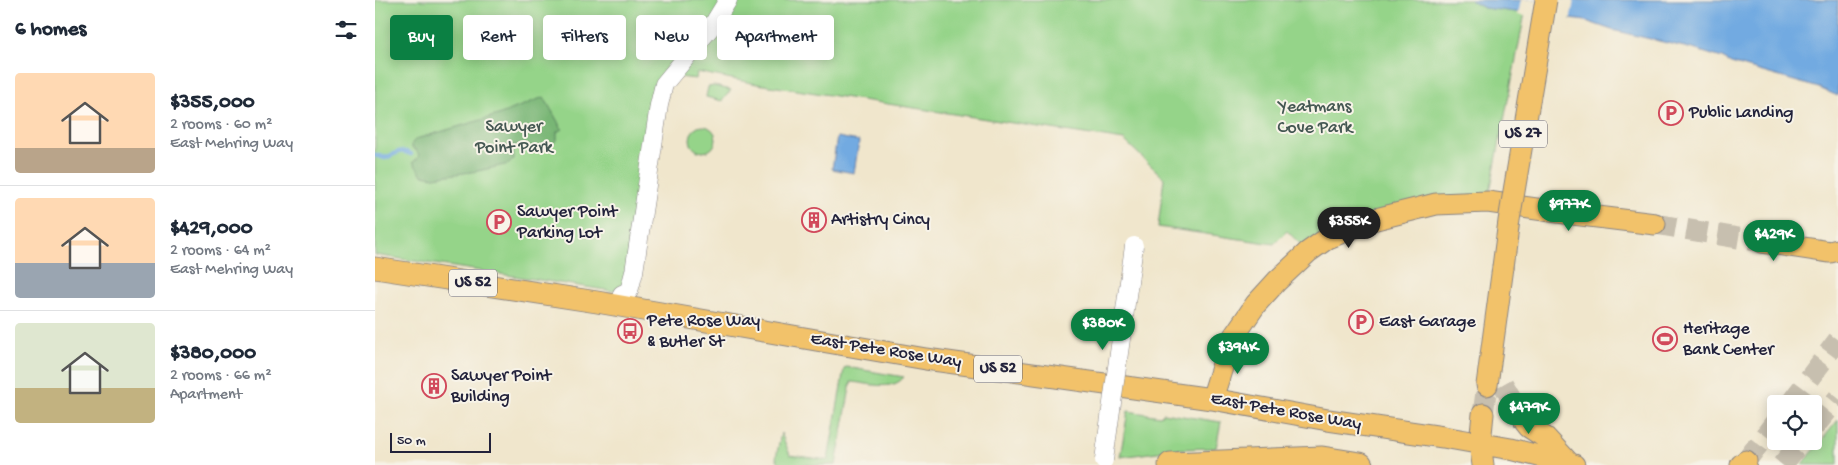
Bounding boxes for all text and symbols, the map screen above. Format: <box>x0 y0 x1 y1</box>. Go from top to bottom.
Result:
chip: Buy <box>390 15 453 60</box>
chip: Rent <box>463 15 533 60</box>
chip: Filters <box>543 15 626 60</box>
chip: New <box>636 15 707 60</box>
chip: Apartment <box>717 15 834 60</box>
icon: filters <box>332 16 360 44</box>
text: 6 homes <box>15 18 86 43</box>
text: $355,000 <box>170 91 255 116</box>
icon: home <box>55 93 115 153</box>
park label: Yeatmans Cove Park <box>1277 97 1354 139</box>
parking icon: Public Landing <box>1658 100 1684 126</box>
place label: Public Landing <box>1688 103 1794 124</box>
text: 2 rooms · 60 m² <box>170 116 272 135</box>
park label: Sawyer Point Park <box>474 117 555 159</box>
road number: US 27 <box>1499 120 1547 148</box>
text: East Mehring Way <box>170 135 293 154</box>
pin: $977K <box>1534 190 1604 232</box>
text: $977K <box>1549 196 1589 215</box>
place label: Sawyer Point Parking Lot <box>516 202 619 244</box>
pin: $355K <box>1314 206 1384 249</box>
building icon: Artistry Cincy <box>801 207 827 233</box>
parking icon: Sawyer Point Parking Lot <box>486 209 512 235</box>
place label: Artistry Cincy <box>831 210 930 231</box>
text: $355K <box>1328 213 1370 232</box>
text: $429,000 <box>170 217 253 242</box>
icon: home <box>55 218 115 278</box>
pin: $429K <box>1739 220 1809 262</box>
text: $429K <box>1754 226 1794 245</box>
text: 2 rooms · 64 m² <box>170 242 271 261</box>
text: East Mehring Way <box>170 261 293 280</box>
road number: US 52 <box>449 270 497 296</box>
pin: $380K <box>1068 308 1138 351</box>
parking icon: East Garage <box>1348 309 1374 335</box>
place label: Pete Rose Way & Butler St <box>646 311 760 353</box>
place label: East Garage <box>1379 312 1476 333</box>
text: $380K <box>1082 315 1124 334</box>
bus stop icon: Pete Rose Way & Butler St <box>617 318 643 344</box>
place label: Heritage Bank Center <box>1682 319 1775 361</box>
sports icon: Heritage Bank Center <box>1652 326 1678 352</box>
street label: East Pete Rose Way <box>809 329 963 373</box>
pin: $394K <box>1203 332 1273 375</box>
text: $394K <box>1218 339 1258 358</box>
text: $380,000 <box>170 342 256 367</box>
icon: home <box>55 343 115 403</box>
road number: US 52 <box>974 356 1022 382</box>
place label: Sawyer Point Building <box>450 366 553 408</box>
text: 2 rooms · 66 m² <box>170 367 271 386</box>
building icon: Sawyer Point Building <box>421 373 447 399</box>
text: Apartment <box>170 386 242 405</box>
street label: East Pete Rose Way <box>1209 388 1363 436</box>
pin: $479K <box>1494 392 1564 435</box>
map controls <box>1767 395 1822 450</box>
button: locate <box>1767 395 1822 450</box>
text: $479K <box>1509 399 1549 418</box>
scale bar <box>390 430 491 453</box>
text: 50 m <box>397 433 426 450</box>

